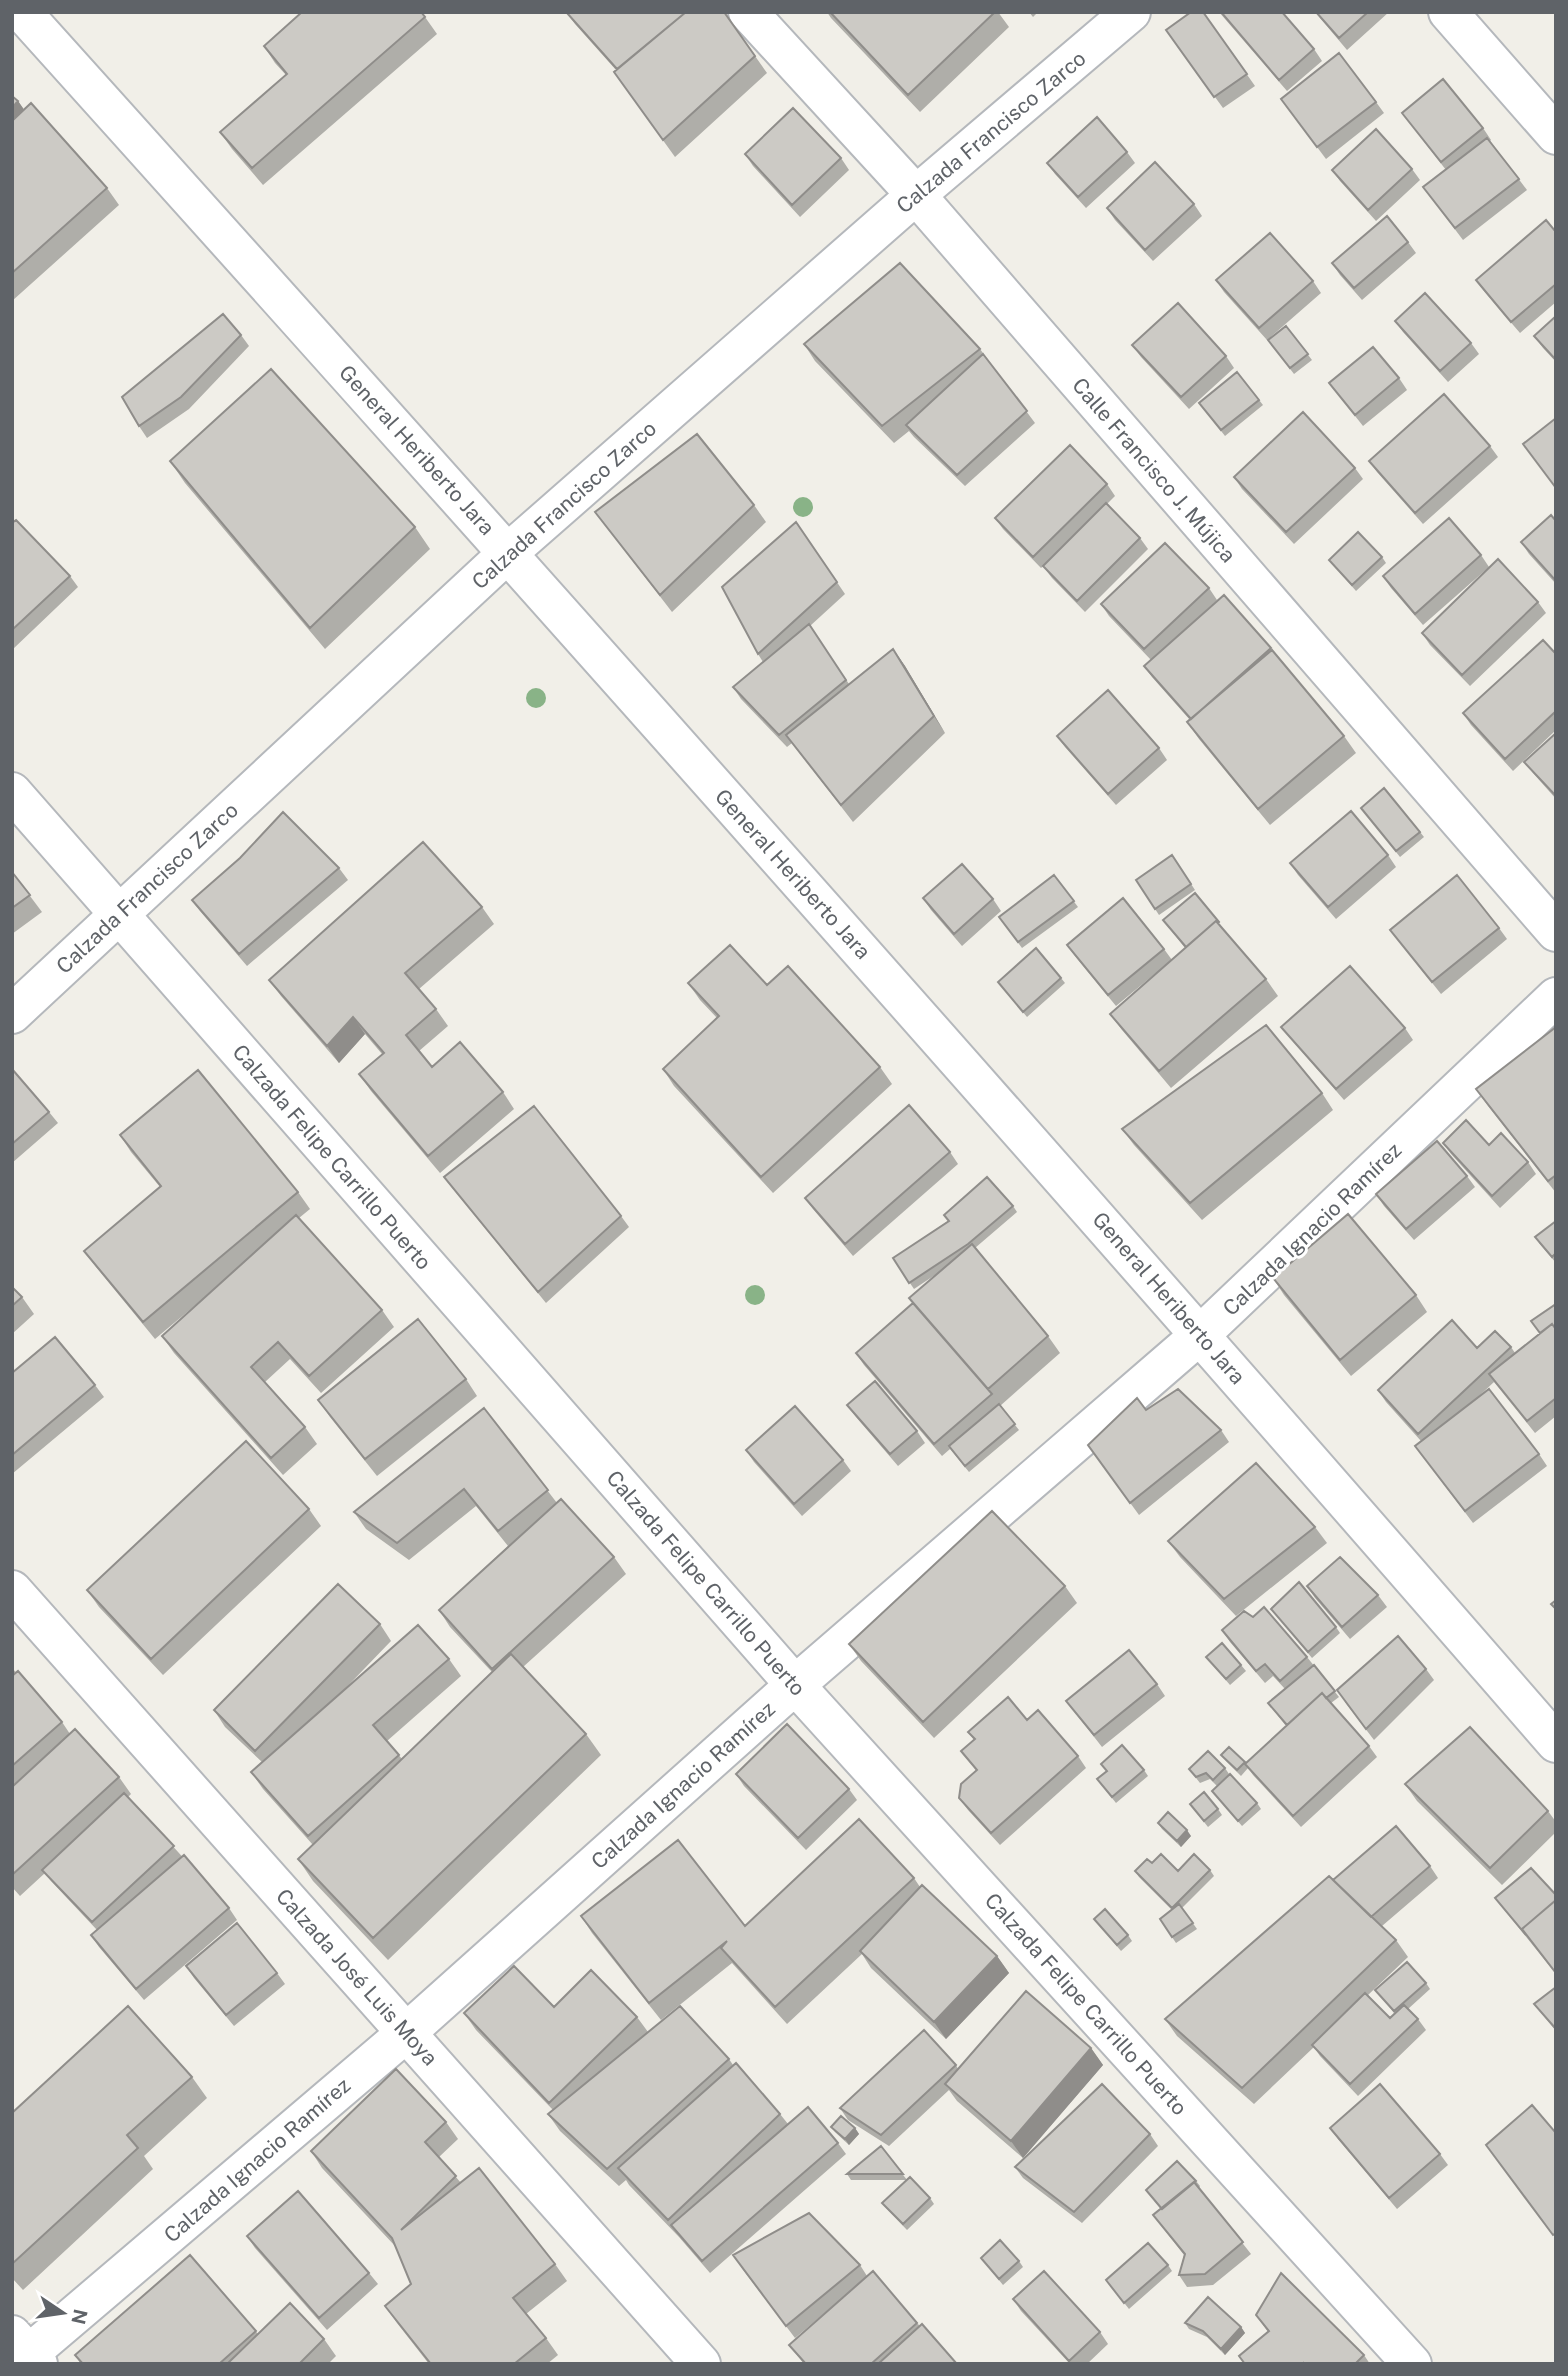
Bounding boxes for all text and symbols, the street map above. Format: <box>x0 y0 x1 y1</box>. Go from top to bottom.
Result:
street label: Calzada Francisco Zarco <box>891 46 1091 218</box>
street label: General Heriberto Jara <box>334 360 500 540</box>
street label: Calle Francisco J. Mújica <box>1067 373 1241 567</box>
street label: Calzada Francisco Zarco <box>467 416 661 594</box>
street label: General Heriberto Jara <box>710 784 876 964</box>
street label: Calzada Francisco Zarco <box>51 797 243 979</box>
street label: Calzada Felipe Carrillo Puerto <box>227 1039 437 1275</box>
street label: Calzada Ignacio Ramírez <box>1218 1137 1406 1321</box>
street label: General Heriberto Jara <box>1087 1207 1251 1389</box>
street label: Calzada Felipe Carrillo Puerto <box>601 1465 811 1701</box>
street label: Calzada Ignacio Ramírez <box>586 1696 780 1874</box>
street label: Calzada José Luis Moya <box>271 1884 443 2070</box>
street label: Calzada Felipe Carrillo Puerto <box>980 1888 1192 2120</box>
street label: Calzada Ignacio Ramírez <box>159 2072 355 2248</box>
north arrow <box>28 2278 98 2348</box>
text: N <box>67 2307 92 2327</box>

